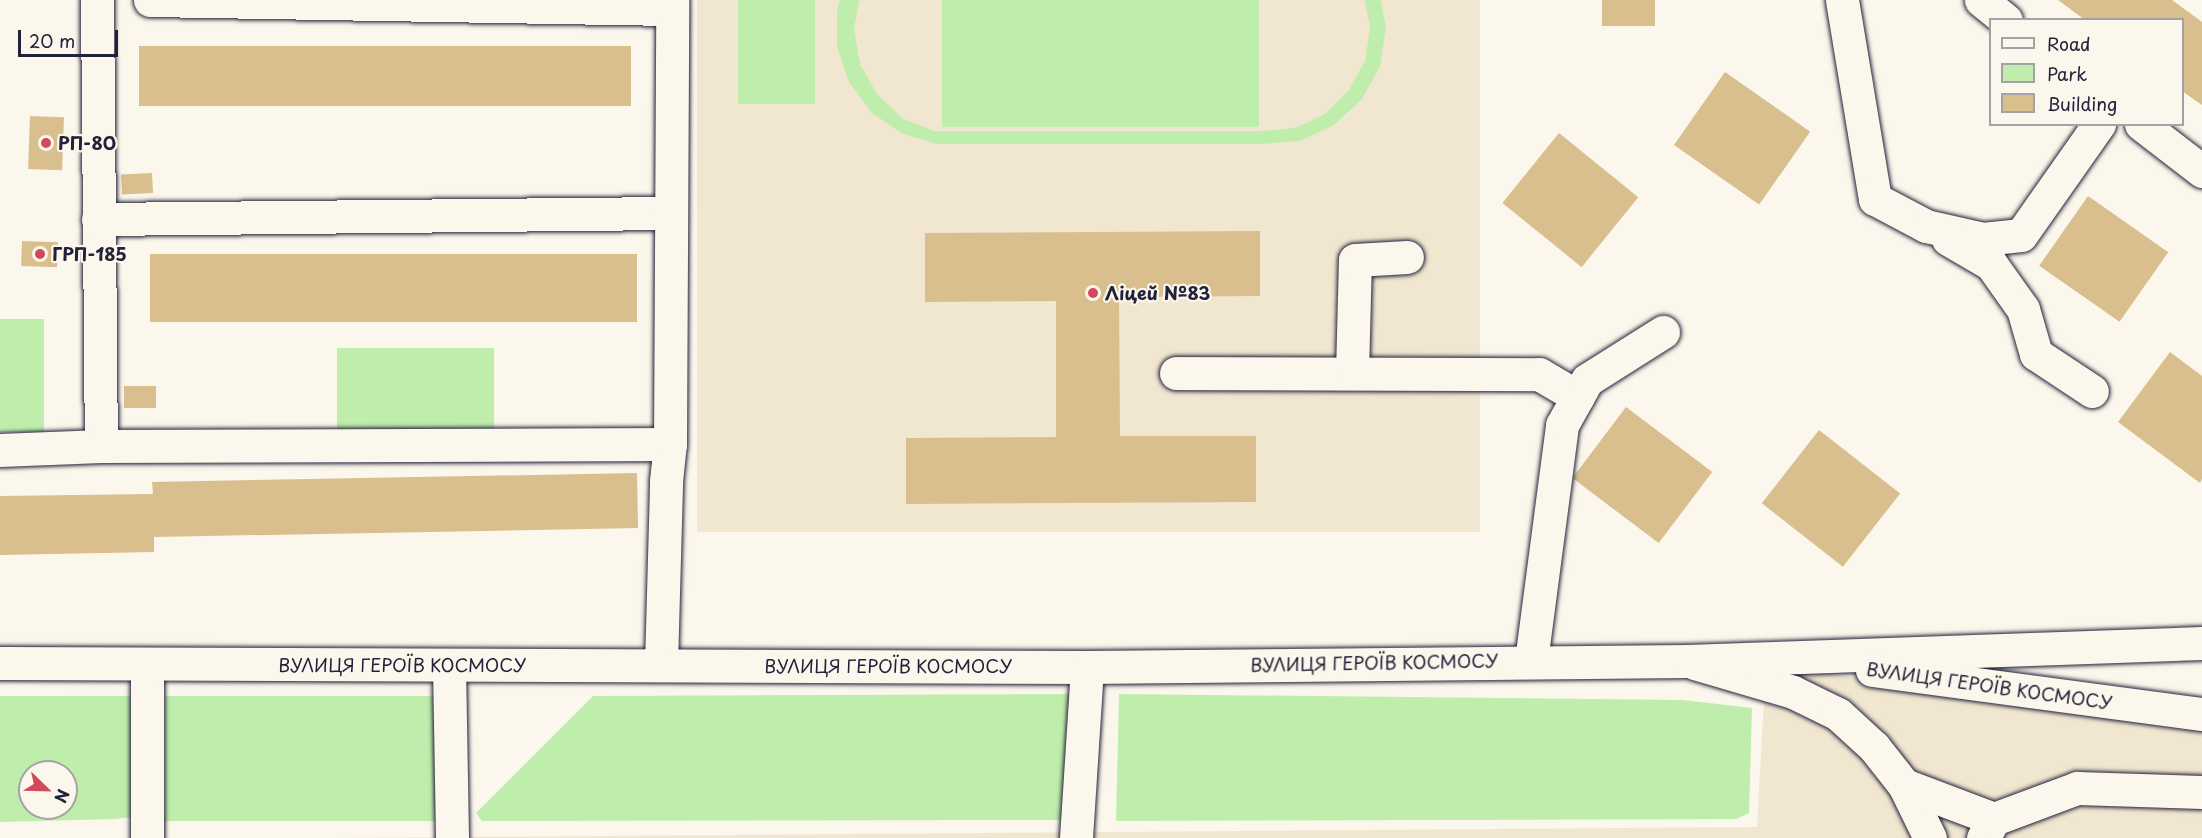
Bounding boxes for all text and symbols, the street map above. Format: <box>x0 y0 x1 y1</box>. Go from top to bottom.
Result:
scale bar <box>21 18 122 56</box>
legend <box>1989 18 2184 126</box>
text: 20 m <box>29 27 75 54</box>
text: Road <box>2047 30 2091 57</box>
text: Park <box>2047 60 2087 87</box>
text: Building <box>2047 90 2117 117</box>
place label: РП-80 <box>58 132 116 154</box>
marker: РП-80 <box>39 136 53 150</box>
place label: ГРП-185 <box>52 243 127 265</box>
marker: ГРП-185 <box>33 247 47 261</box>
place label: Ліцей №83 <box>1105 282 1210 304</box>
marker: Ліцей №83 <box>1086 286 1100 300</box>
street label: ВУЛИЦЯ ГЕРОЇВ КОСМОСУ <box>1249 650 1499 676</box>
street label: ВУЛИЦЯ ГЕРОЇВ КОСМОСУ <box>278 654 526 676</box>
street label: ВУЛИЦЯ ГЕРОЇВ КОСМОСУ <box>764 655 1012 677</box>
street label: ВУЛИЦЯ ГЕРОЇВ КОСМОСУ <box>1864 658 2114 714</box>
north arrow <box>18 760 78 820</box>
text: N <box>49 786 76 807</box>

